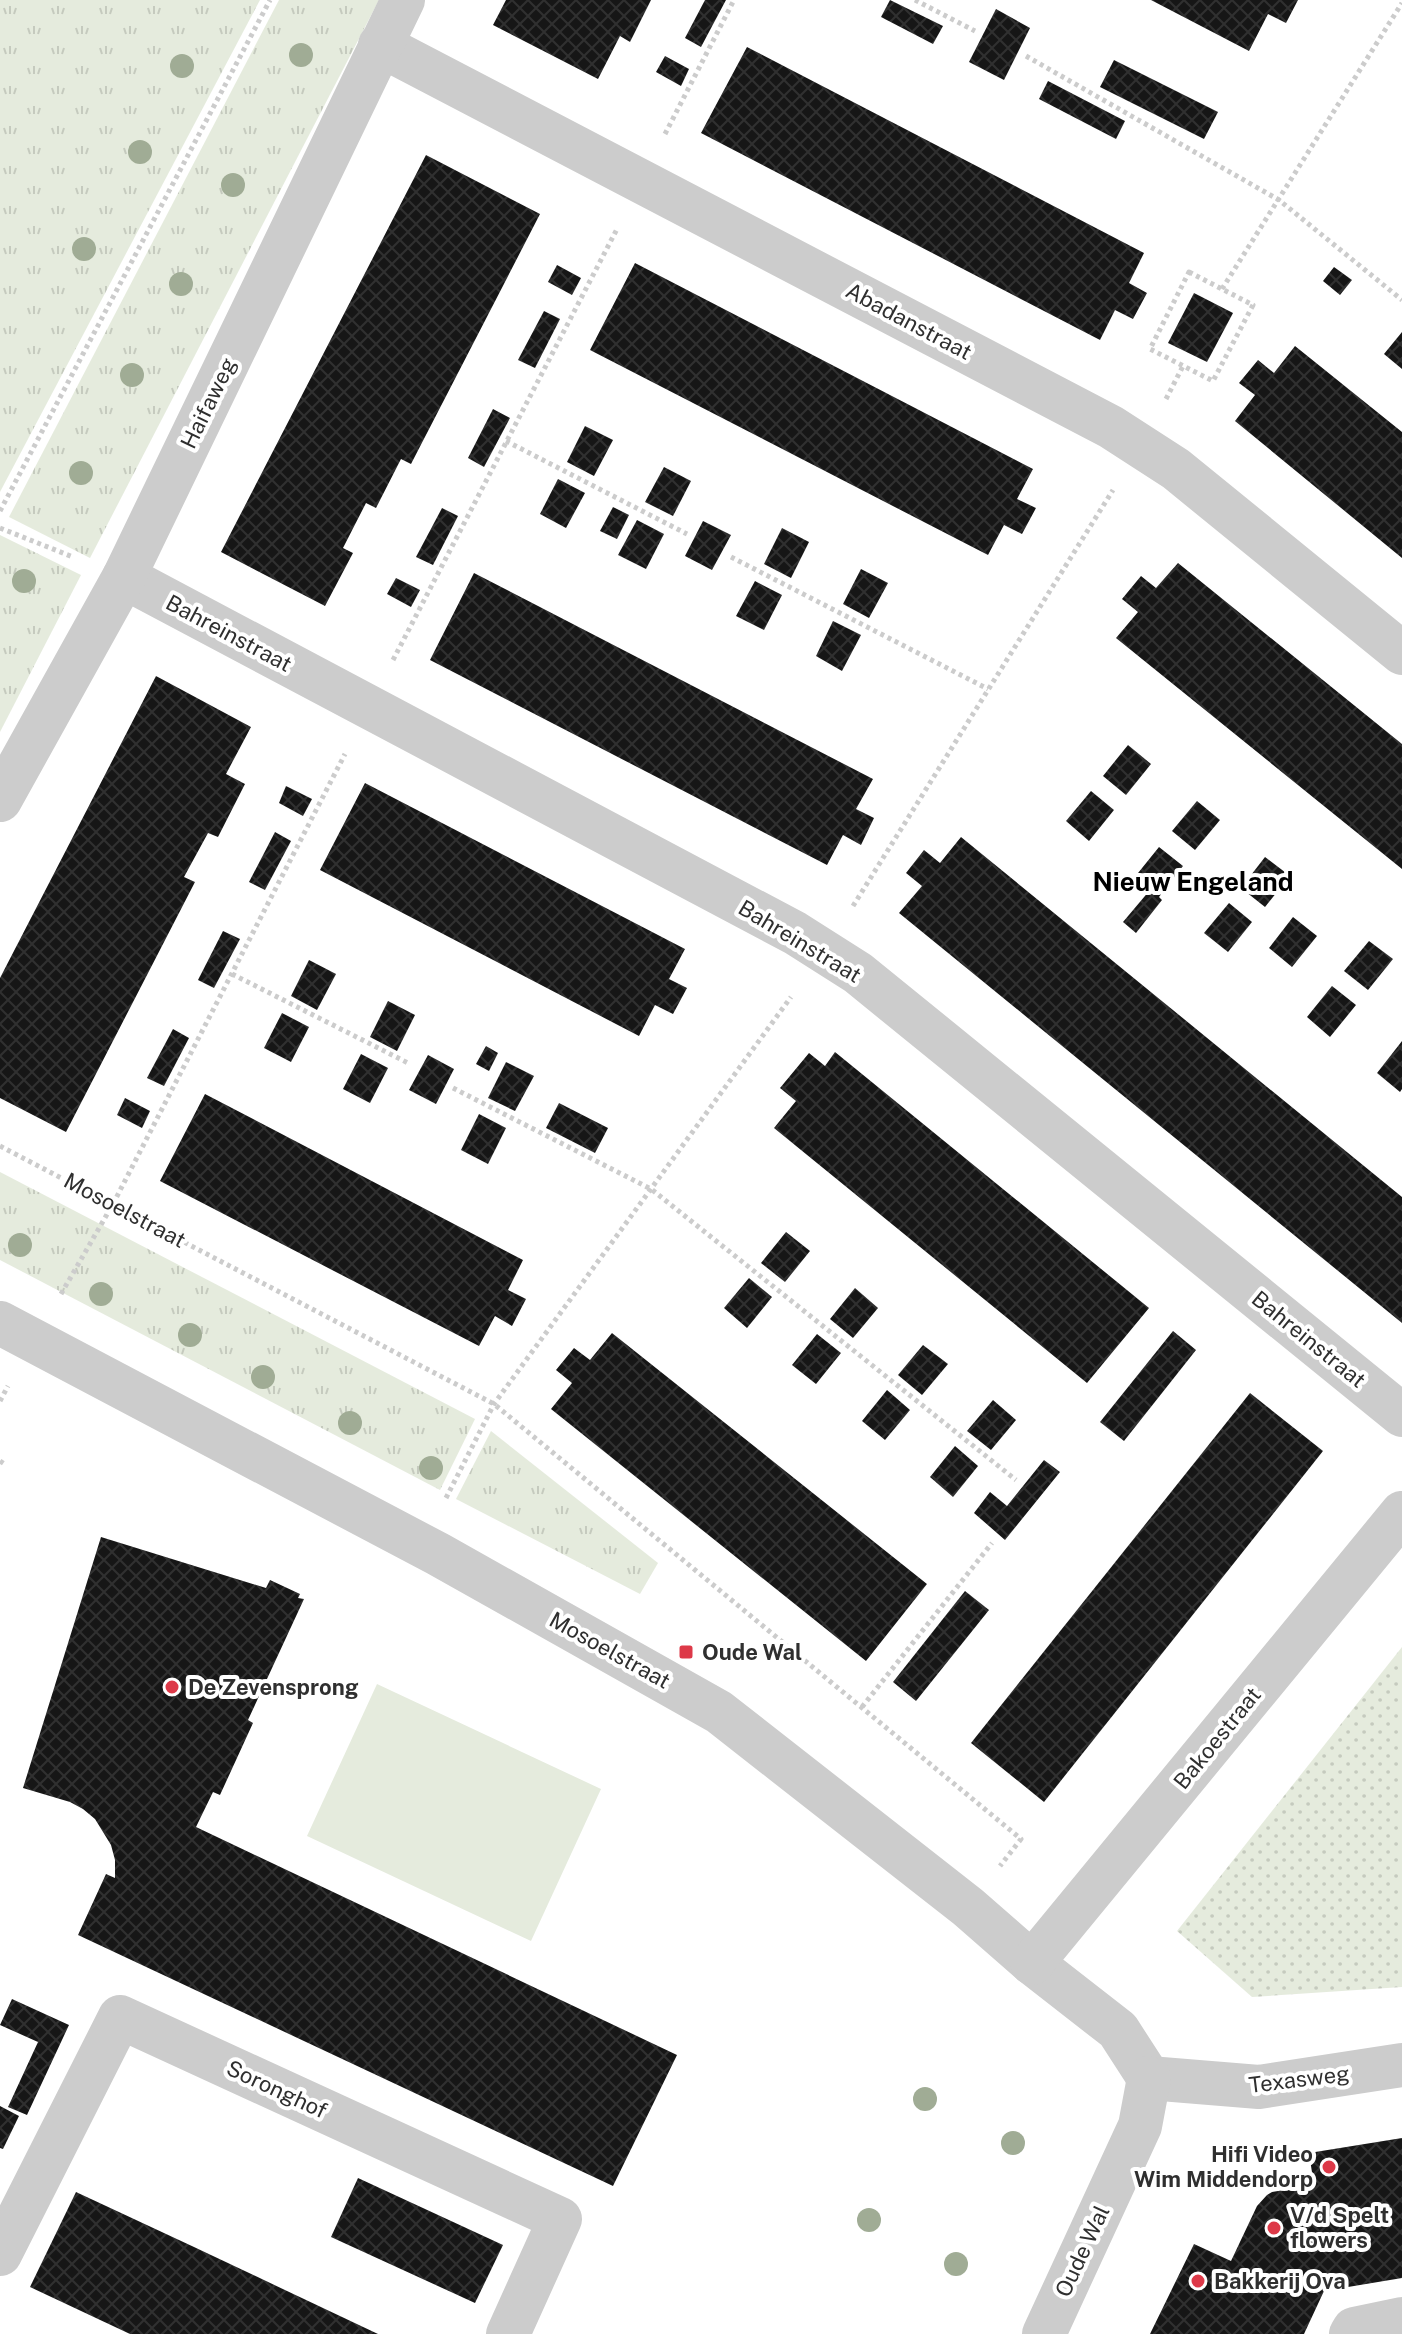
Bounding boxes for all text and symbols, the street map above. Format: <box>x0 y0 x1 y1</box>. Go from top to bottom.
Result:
street label: Abadanstraat <box>842 277 976 365</box>
street label: Haifaweg <box>175 353 241 453</box>
street label: Bahreinstraat <box>162 589 296 677</box>
district label: Nieuw Engeland <box>1093 866 1293 897</box>
street label: Bahreinstraat <box>734 894 866 988</box>
street label: Mosoelstraat <box>60 1167 190 1253</box>
street label: Bahreinstraat <box>1247 1285 1371 1393</box>
street label: Mosoelstraat <box>545 1606 675 1694</box>
place label: Oude Wal <box>702 1639 802 1665</box>
marker: Oude Wal <box>677 1643 695 1661</box>
place label: De Zevensprong <box>188 1674 359 1700</box>
marker: De Zevensprong <box>163 1678 181 1696</box>
street label: Bakoestraat <box>1168 1682 1266 1794</box>
street label: Soronghof <box>223 2054 332 2124</box>
street label: Texasweg <box>1247 2060 1351 2098</box>
place label: Hifi Video Wim Middendorp <box>1134 2141 1313 2192</box>
marker: Hifi Video Wim Middendorp <box>1320 2158 1338 2176</box>
street label: Oude Wal <box>1049 2201 1115 2301</box>
place label: V/d Spelt flowers <box>1290 2202 1389 2253</box>
marker: V/d Spelt flowers <box>1265 2219 1283 2237</box>
place label: Bakkerij Ova <box>1214 2268 1346 2294</box>
marker: Bakkerij Ova <box>1189 2272 1207 2290</box>

